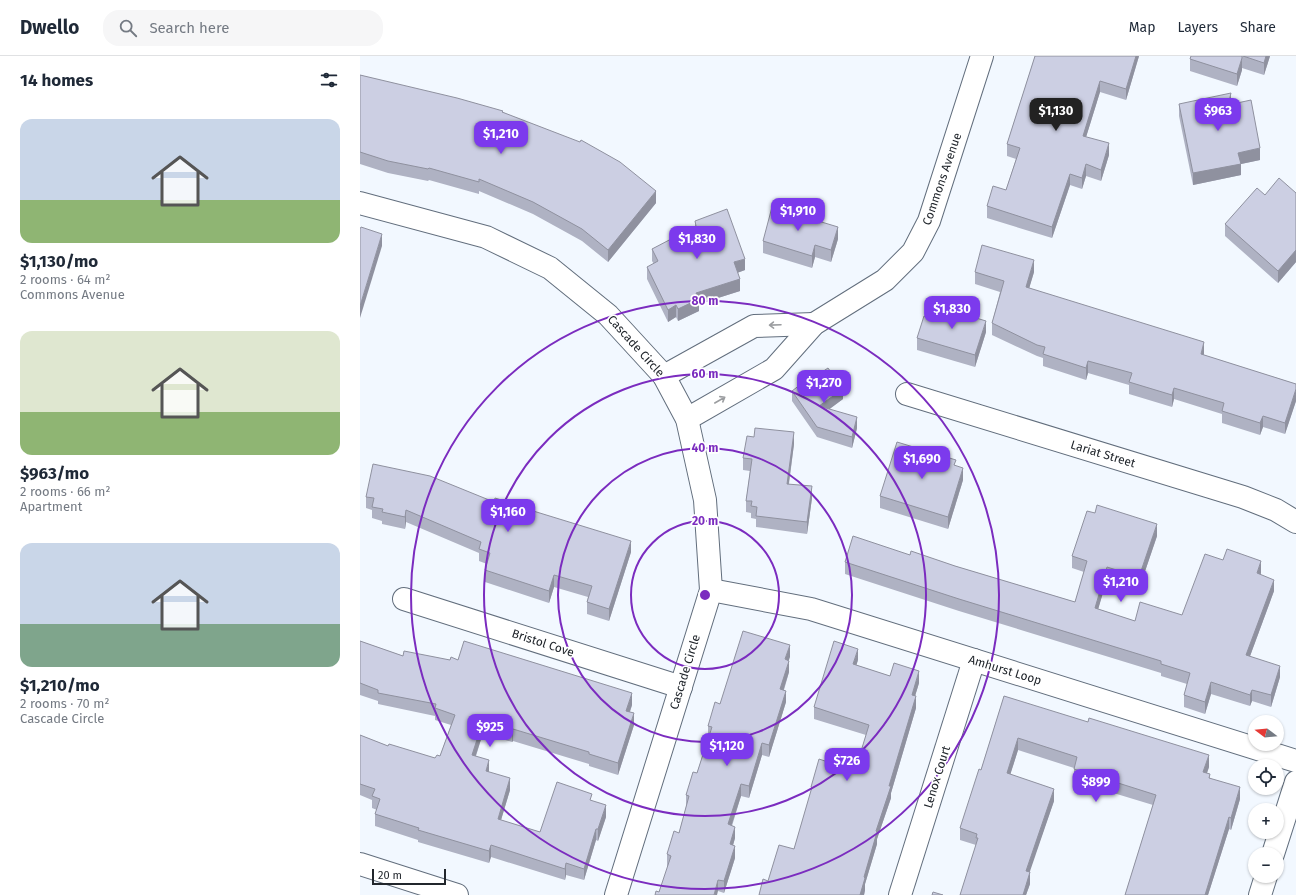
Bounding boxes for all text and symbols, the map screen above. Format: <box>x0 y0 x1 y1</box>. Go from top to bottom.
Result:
search box <box>103 10 383 46</box>
text: Dwello <box>20 16 79 39</box>
icon: search <box>117 17 139 39</box>
text: Search here <box>149 19 230 37</box>
text: Map <box>1129 19 1155 36</box>
text: Layers <box>1177 19 1218 36</box>
text: Share <box>1240 19 1276 36</box>
icon: filters <box>318 69 340 91</box>
text: 14 homes <box>20 70 93 91</box>
pin: $1,130 <box>1023 98 1089 132</box>
pin: $963 <box>1194 98 1242 132</box>
text: $1,130 <box>1039 103 1073 118</box>
text: $963 <box>1204 103 1232 118</box>
pin: $1,210 <box>468 121 534 155</box>
text: $1,210 <box>483 126 519 141</box>
street label: Commons Avenue <box>920 131 964 227</box>
icon: home <box>144 145 216 217</box>
pin: $1,910 <box>765 198 831 232</box>
text: $1,910 <box>780 203 816 218</box>
pin: $1,830 <box>664 226 730 260</box>
text: $1,830 <box>678 231 716 246</box>
text: $1,130/mo <box>20 251 98 272</box>
text: 2 rooms · 64 m² <box>20 272 110 287</box>
text: Commons Avenue <box>20 287 125 302</box>
text: 80 m <box>692 294 718 308</box>
pin: $1,830 <box>919 296 985 330</box>
text: $1,830 <box>933 301 971 316</box>
street label: Cascade Circle <box>605 312 667 380</box>
one-way arrow <box>769 322 782 329</box>
icon: home <box>144 357 216 429</box>
text: 60 m <box>692 367 718 381</box>
pin: $1,270 <box>791 370 857 404</box>
text: $1,270 <box>806 375 842 390</box>
one-way arrow <box>714 395 726 403</box>
street label: Lariat Street <box>1069 438 1138 471</box>
text: 40 m <box>692 441 718 455</box>
pin: $1,690 <box>889 446 955 480</box>
text: $1,690 <box>903 451 941 466</box>
text: $963/mo <box>20 463 89 484</box>
text: 2 rooms · 66 m² <box>20 484 111 499</box>
text: Apartment <box>20 499 82 514</box>
pin: $1,160 <box>475 499 541 533</box>
text: $1,160 <box>490 504 526 519</box>
text: 20 m <box>692 514 718 528</box>
icon: home <box>144 569 216 641</box>
pin: $1,210 <box>1088 569 1154 603</box>
text: $1,210 <box>1103 574 1139 589</box>
centre of rings <box>698 588 712 602</box>
street label: Bristol Cove <box>510 626 576 660</box>
street label: Cascade Circle <box>667 633 703 711</box>
street label: Amhurst Loop <box>967 652 1043 688</box>
text: $1,210/mo <box>20 675 100 696</box>
text: 2 rooms · 70 m² <box>20 696 110 711</box>
text: Cascade Circle <box>20 711 104 726</box>
pin: $925 <box>466 714 514 748</box>
north arrow <box>1248 715 1284 751</box>
map controls <box>1248 715 1284 883</box>
text: $925 <box>476 719 504 734</box>
pin: $1,120 <box>694 733 760 767</box>
text: $1,120 <box>710 738 744 753</box>
street label: Lenox Court <box>921 743 953 810</box>
pin: $726 <box>823 748 871 782</box>
text: $726 <box>834 753 860 768</box>
button: locate <box>1248 759 1284 795</box>
pin: $899 <box>1072 769 1120 803</box>
text: $899 <box>1081 774 1111 789</box>
button: + <box>1248 803 1284 839</box>
button: − <box>1248 847 1284 883</box>
scale bar <box>372 867 446 886</box>
text: 20 m <box>378 869 402 882</box>

